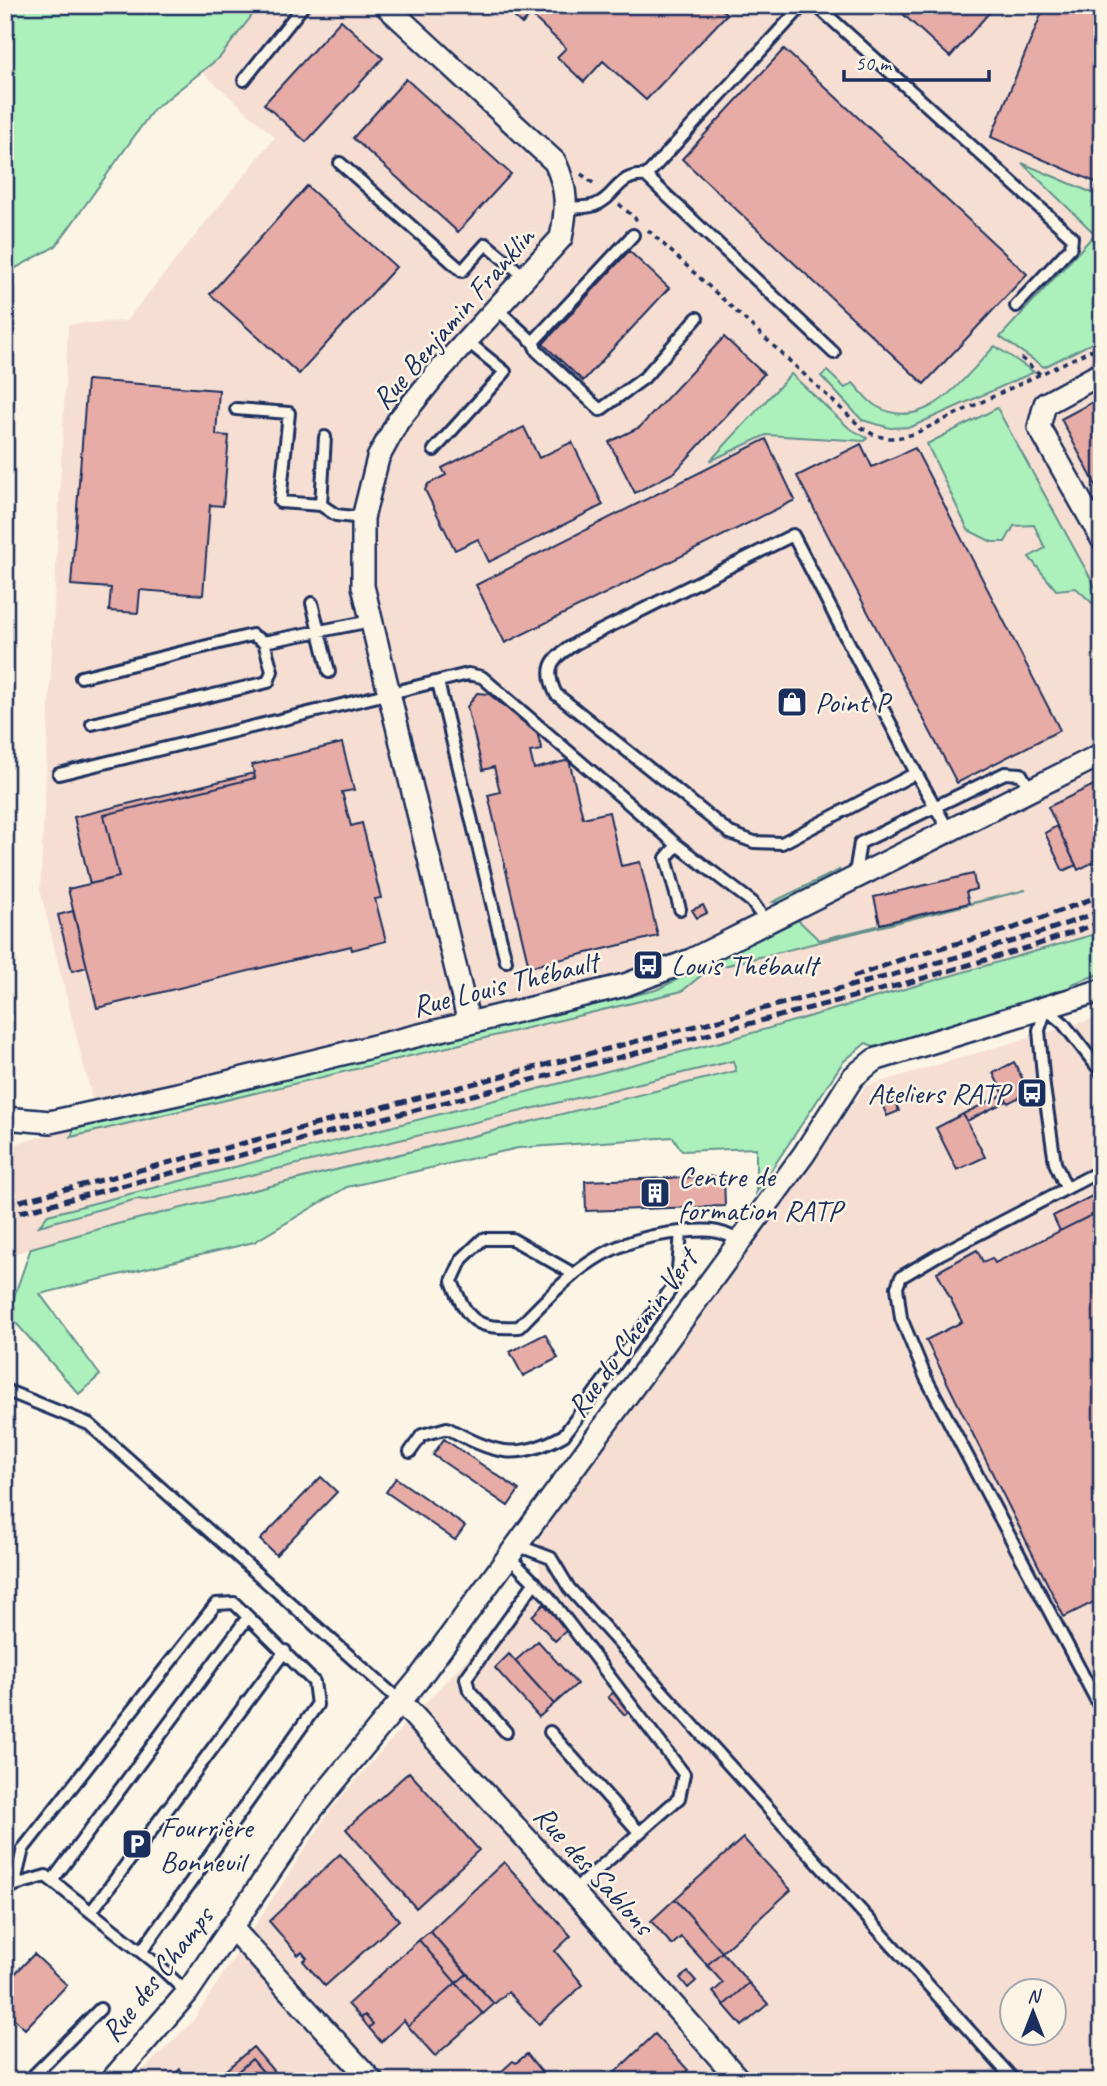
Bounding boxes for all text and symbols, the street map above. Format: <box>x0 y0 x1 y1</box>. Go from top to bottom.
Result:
scale bar <box>844 38 990 82</box>
text: 50 m <box>855 50 893 76</box>
street label: Rue Benjamin Franklin <box>363 218 544 417</box>
place label: Point P <box>815 683 893 721</box>
shop icon: Point P <box>775 685 809 719</box>
street label: Rue Louis Thébault <box>408 942 606 1025</box>
place label: Louis Thébault <box>671 946 822 984</box>
bus stop icon: Louis Thébault <box>631 948 665 982</box>
place label: Ateliers RATP <box>868 1074 1013 1112</box>
bus stop icon: Ateliers RATP <box>1015 1076 1049 1110</box>
place label: Centre de formation RATP <box>678 1157 845 1229</box>
building icon: Centre de formation RATP <box>638 1176 672 1210</box>
street label: Rue du Chemin Vert <box>558 1238 708 1424</box>
street label: Rue des Sablons <box>526 1797 664 1945</box>
place label: Fourrière Bonneuil <box>160 1808 254 1880</box>
parking icon: Fourrière Bonneuil <box>120 1827 154 1861</box>
street label: Rue des Champs <box>92 1896 223 2049</box>
north arrow <box>998 1978 1068 2048</box>
text: N <box>1027 1984 1042 2008</box>

